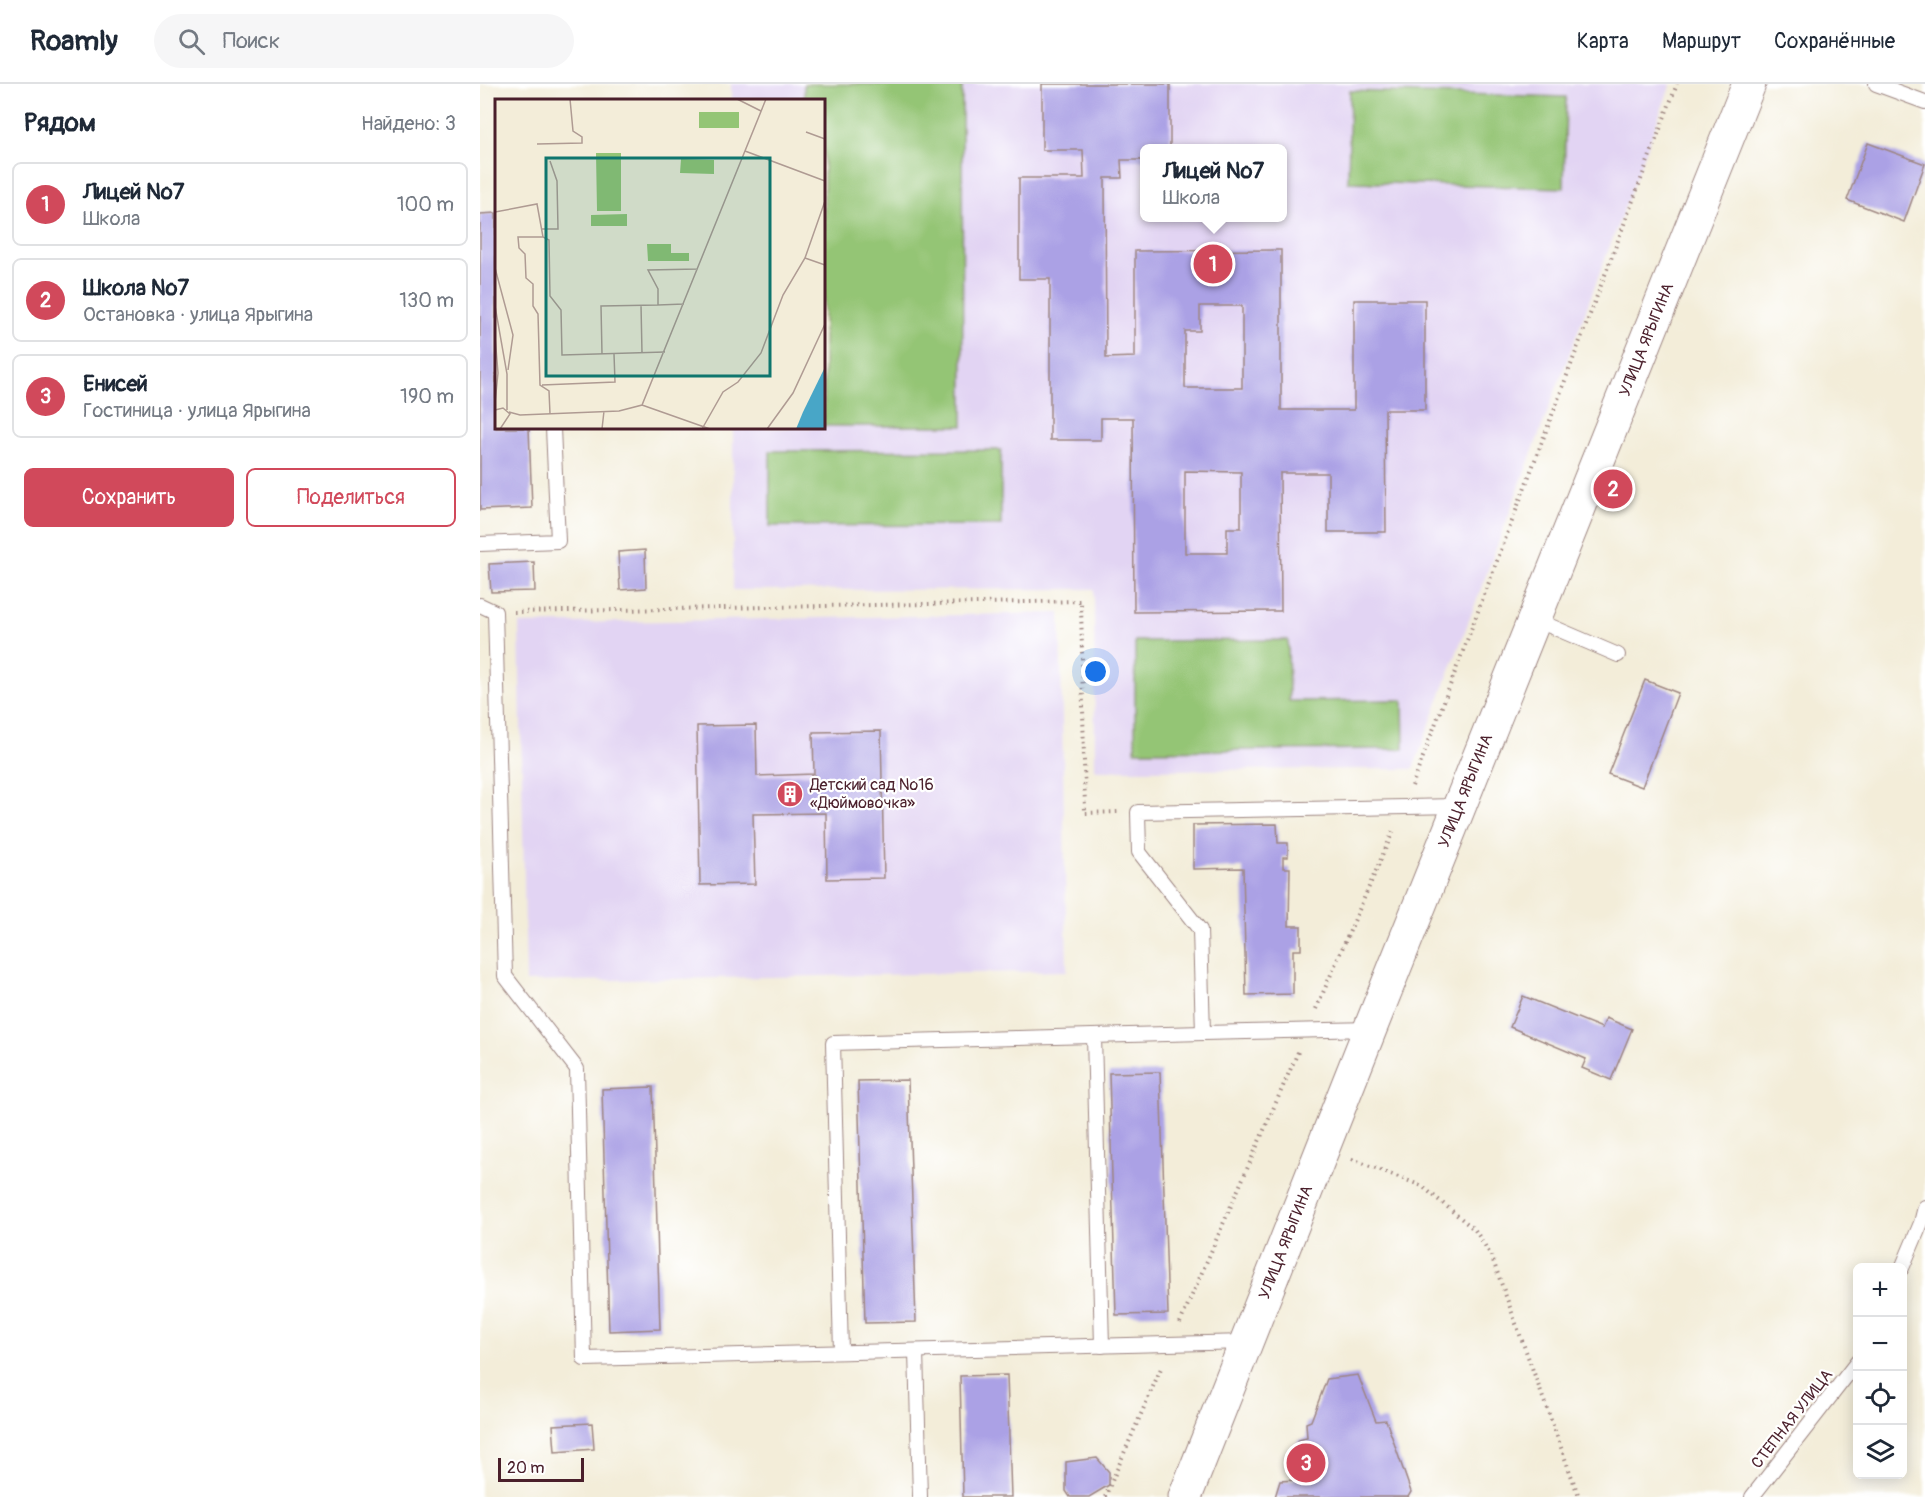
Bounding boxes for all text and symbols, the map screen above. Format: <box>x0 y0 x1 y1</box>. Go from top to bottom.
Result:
search box <box>154 14 574 68</box>
text: Roamly <box>30 24 118 59</box>
icon: search <box>175 25 208 58</box>
text: Поиск <box>223 27 280 55</box>
text: Карта <box>1577 28 1629 55</box>
text: Маршрут <box>1662 28 1741 55</box>
text: Сохранённые <box>1774 28 1895 55</box>
inset map <box>495 99 825 429</box>
text: Рядом <box>24 107 96 139</box>
text: Найдено: 3 <box>361 111 456 136</box>
popup <box>1140 144 1287 222</box>
text: Лицей №7 <box>1163 157 1264 185</box>
text: Лицей №7 <box>83 178 184 206</box>
text: Школа <box>1163 185 1220 210</box>
text: 1 <box>42 192 49 217</box>
text: 100 m <box>397 192 454 217</box>
text: Школа <box>83 206 140 231</box>
pin: 1 <box>1194 242 1232 286</box>
text: Школа №7 <box>83 274 189 302</box>
street label: УЛИЦА ЯРЫГИНА <box>1615 280 1678 399</box>
text: 2 <box>40 288 51 313</box>
text: 130 m <box>399 288 454 313</box>
text: Остановка · улица Ярыгина <box>83 302 313 327</box>
text: Енисей <box>83 370 148 398</box>
text: 3 <box>40 384 51 409</box>
text: 190 m <box>400 384 454 409</box>
text: Гостиница · улица Ярыгина <box>83 398 311 423</box>
pin: 2 <box>1594 466 1632 512</box>
button: Сохранить <box>24 468 234 527</box>
button: Поделиться <box>246 468 456 527</box>
your location <box>1081 657 1110 686</box>
street label: УЛИЦА ЯРЫГИНА <box>1434 731 1497 850</box>
place label: Детский сад №16 «Дюймовочка» <box>809 775 934 813</box>
building icon: Детский сад №16 «Дюймовочка» <box>775 779 805 809</box>
street label: УЛИЦА ЯРЫГИНА <box>1254 1182 1317 1302</box>
map controls <box>1853 1263 1907 1479</box>
button: + <box>1853 1263 1907 1317</box>
button: − <box>1853 1317 1907 1371</box>
street label: СТЕПНАЯ УЛИЦА <box>1747 1365 1837 1473</box>
button: locate <box>1853 1371 1907 1425</box>
button: layers <box>1853 1425 1907 1479</box>
pin: 3 <box>1286 1440 1326 1486</box>
scale bar <box>498 1455 584 1482</box>
text: 20 m <box>507 1458 545 1478</box>

